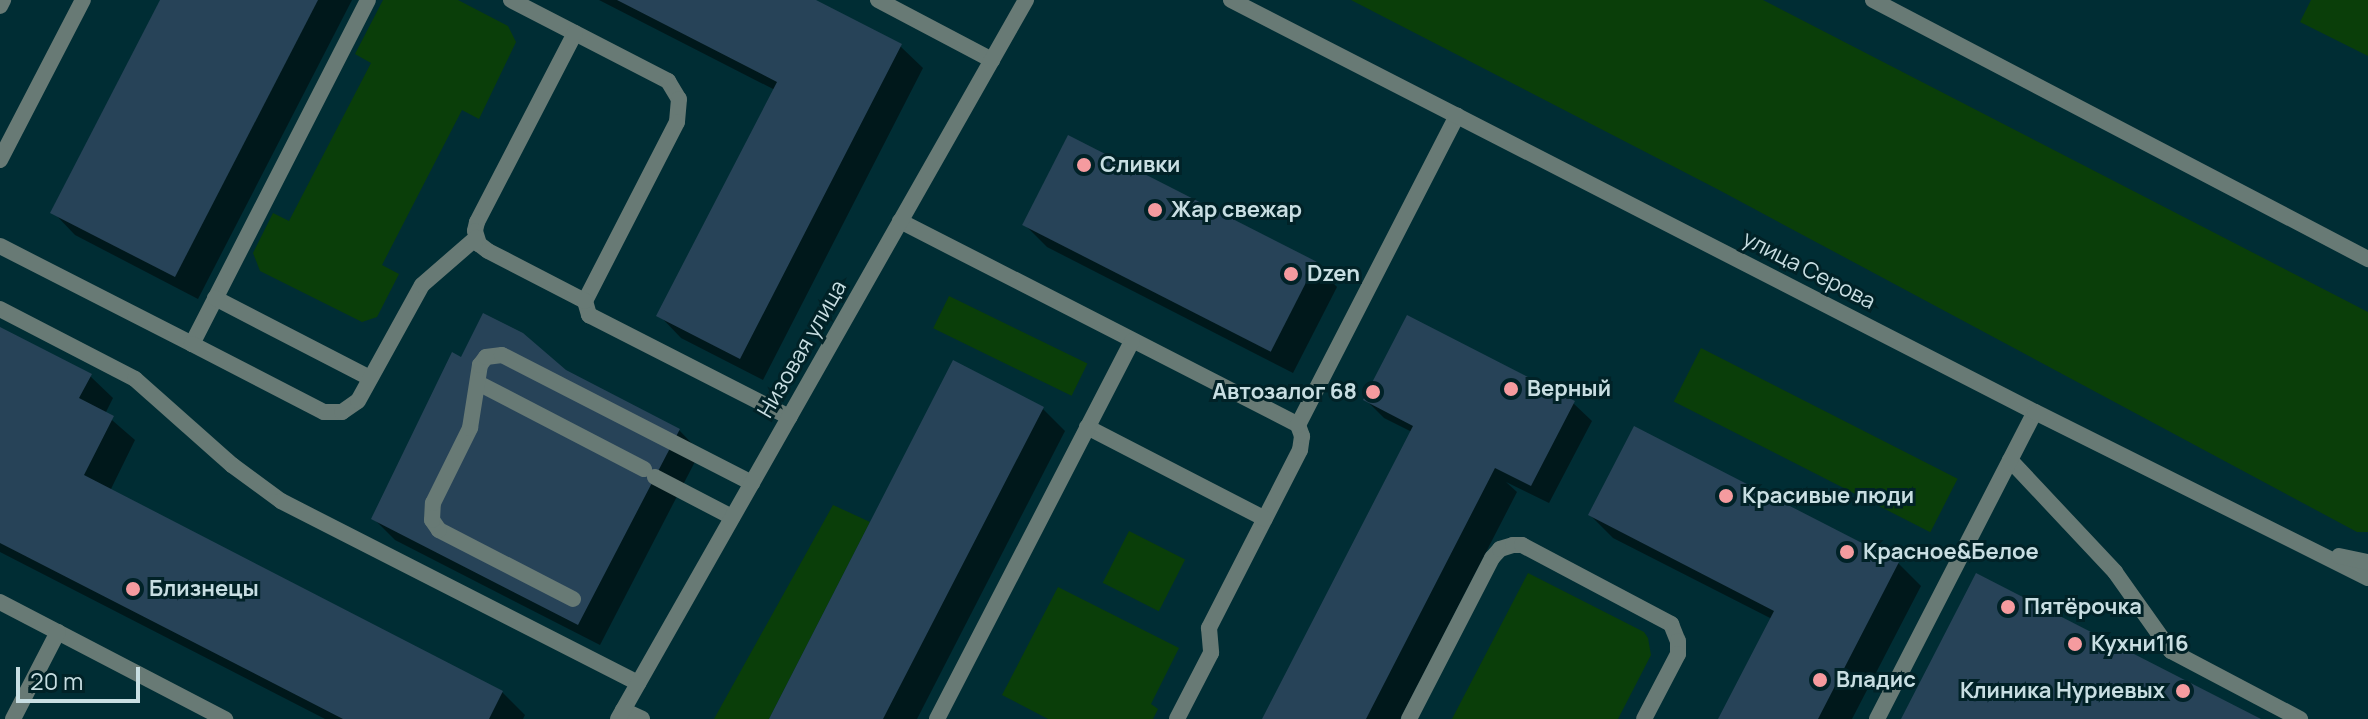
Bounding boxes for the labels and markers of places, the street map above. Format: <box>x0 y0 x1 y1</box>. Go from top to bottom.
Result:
place label: Сливки <box>1100 152 1180 178</box>
marker: Сливки <box>1075 156 1093 174</box>
place label: Жар свежар <box>1171 197 1302 223</box>
marker: Жар свежар <box>1146 201 1164 219</box>
place label: Dzen <box>1307 261 1360 287</box>
marker: Dzen <box>1282 265 1300 283</box>
place label: Верный <box>1527 376 1611 402</box>
place label: Автозалог 68 <box>1212 379 1357 405</box>
marker: Верный <box>1502 380 1520 398</box>
marker: Автозалог 68 <box>1364 383 1382 401</box>
place label: Красивые люди <box>1742 483 1914 509</box>
marker: Красивые люди <box>1717 487 1735 505</box>
place label: Красное&Белое <box>1863 539 2039 565</box>
marker: Красное&Белое <box>1838 543 1856 561</box>
place label: Близнецы <box>149 576 259 602</box>
marker: Близнецы <box>124 580 142 598</box>
place label: Пятёрочка <box>2024 594 2142 620</box>
marker: Пятёрочка <box>1999 598 2017 616</box>
place label: Кухни116 <box>2091 631 2189 657</box>
marker: Кухни116 <box>2066 635 2084 653</box>
place label: Владис <box>1836 667 1916 693</box>
marker: Владис <box>1811 671 1829 689</box>
place label: Клиника Нуриевых <box>1960 678 2165 704</box>
marker: Клиника Нуриевых <box>2172 680 2194 702</box>

